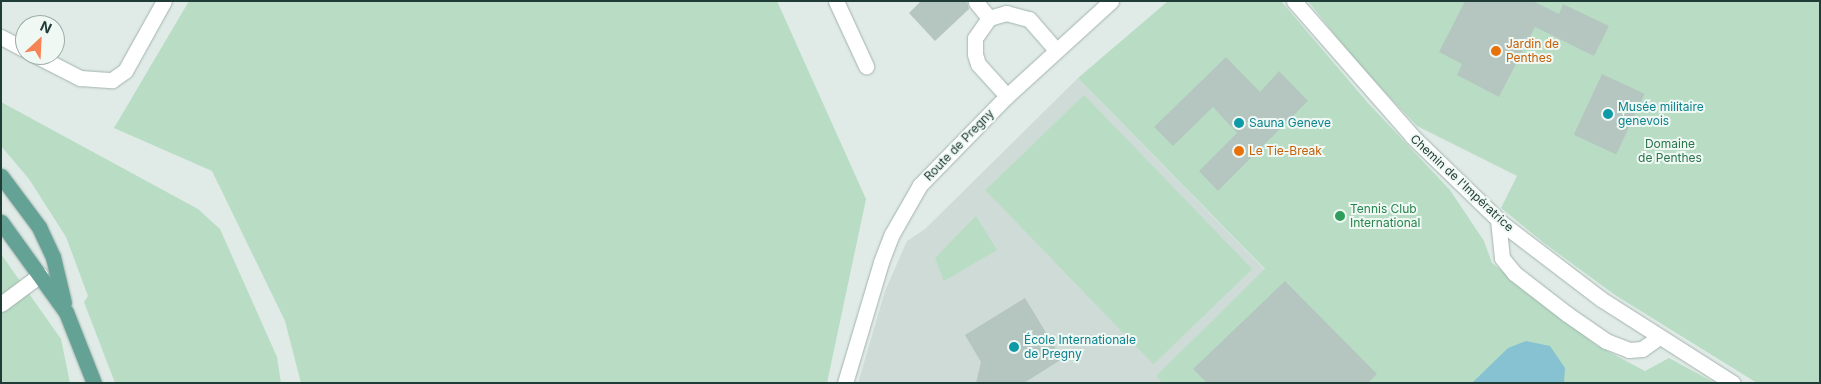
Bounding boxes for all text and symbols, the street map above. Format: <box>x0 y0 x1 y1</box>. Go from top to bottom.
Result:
north arrow <box>15 15 65 65</box>
text: N <box>38 17 55 37</box>
place label: Jardin de Penthes <box>1506 37 1559 65</box>
marker: Jardin de Penthes <box>1490 45 1502 57</box>
place label: Musée militaire genevois <box>1618 100 1704 128</box>
street label: Route de Pregny <box>921 106 997 184</box>
marker: Musée militaire genevois <box>1602 108 1614 120</box>
place label: Sauna Geneve <box>1249 116 1331 130</box>
marker: Sauna Geneve <box>1233 117 1245 129</box>
street label: Chemin de l'Impératrice <box>1407 131 1517 235</box>
park label: Domaine de Penthes <box>1638 137 1702 165</box>
place label: Le Tie-Break <box>1249 144 1322 158</box>
marker: Le Tie-Break <box>1233 145 1245 157</box>
place label: Tennis Club International <box>1350 202 1420 230</box>
marker: Tennis Club International <box>1334 210 1346 222</box>
place label: École Internationale de Pregny <box>1024 333 1136 361</box>
marker: École Internationale de Pregny <box>1008 341 1020 353</box>

